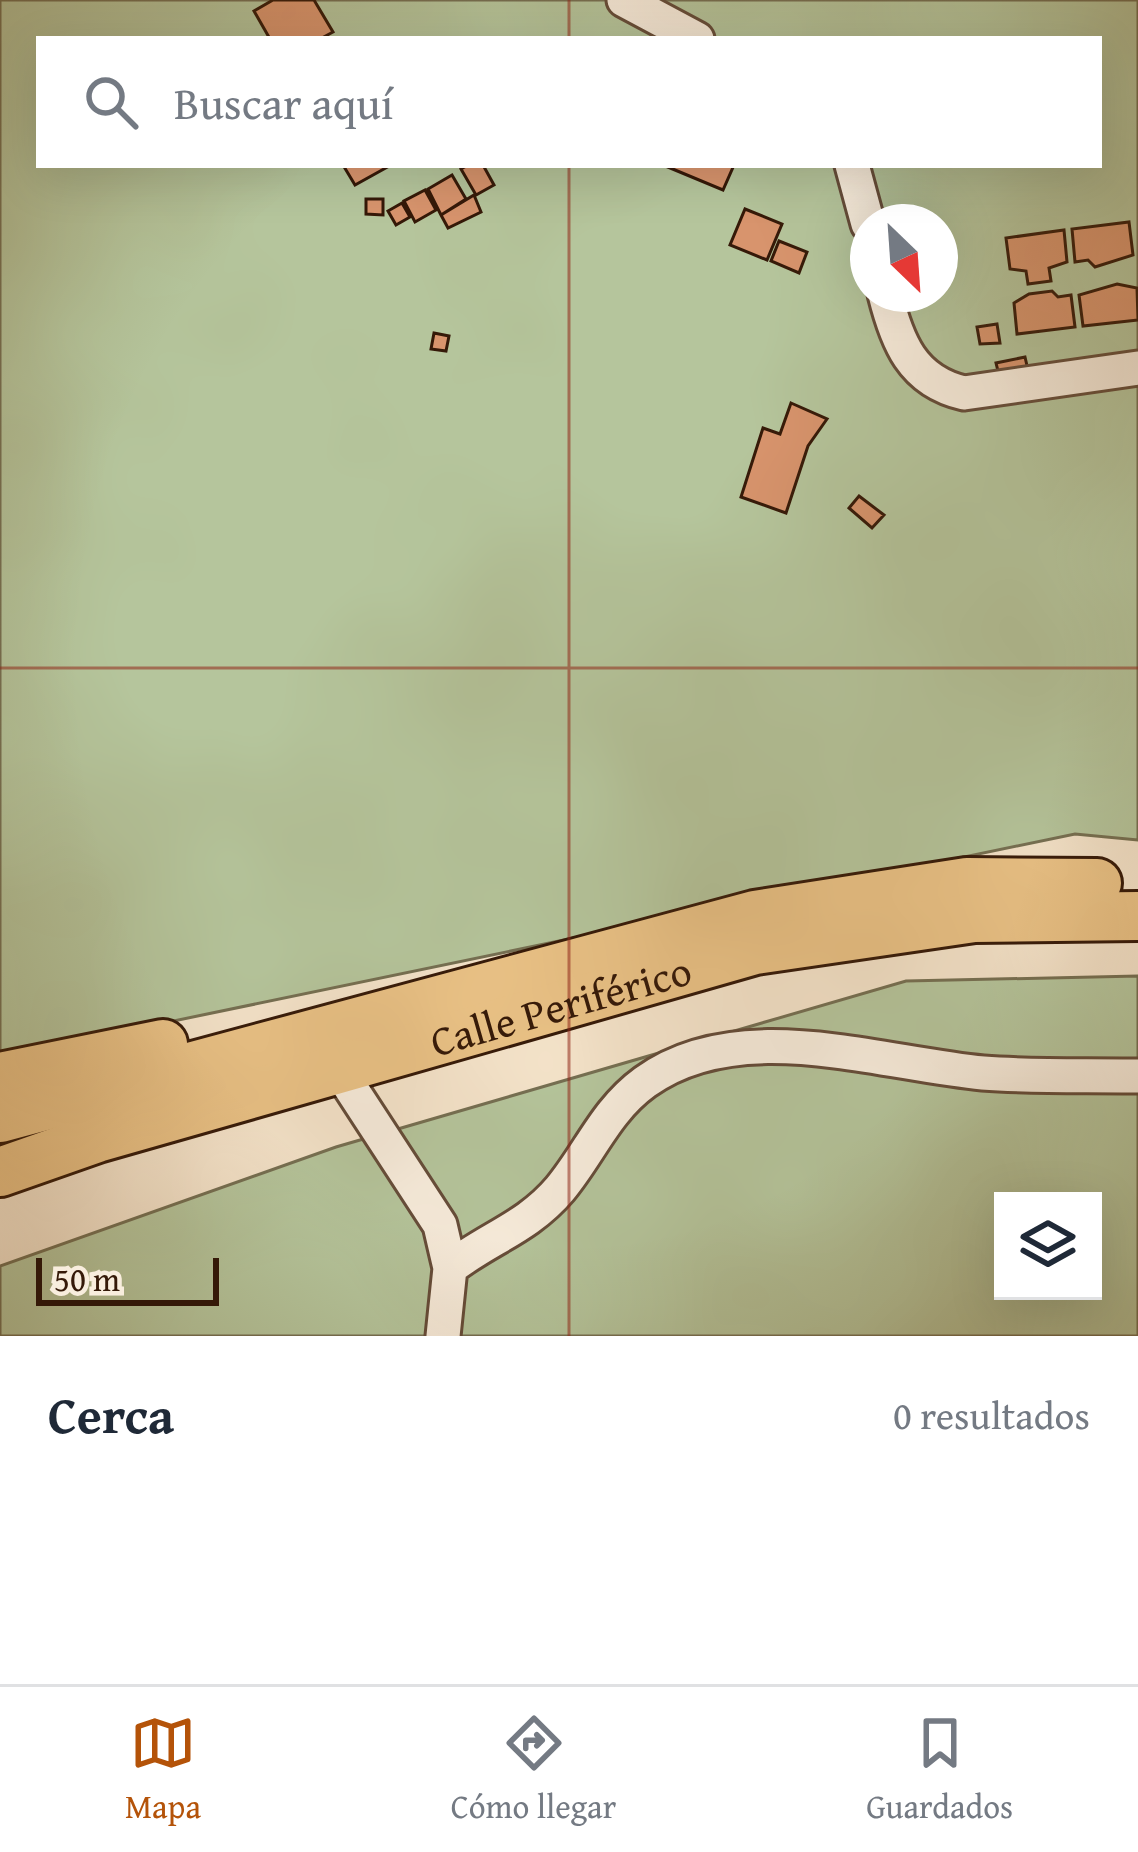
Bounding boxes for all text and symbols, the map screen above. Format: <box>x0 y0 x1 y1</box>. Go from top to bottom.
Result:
search box <box>36 36 1102 168</box>
icon: search <box>78 69 144 135</box>
text: Buscar aquí <box>174 70 393 135</box>
north arrow <box>850 204 958 312</box>
street label: Calle Periférico <box>423 939 698 1071</box>
map controls <box>994 1192 1102 1300</box>
button: layers <box>994 1192 1102 1300</box>
scale bar <box>36 1252 219 1305</box>
text: 50 m <box>54 1255 120 1303</box>
text: Cerca <box>48 1377 174 1452</box>
text: 0 resultados <box>893 1386 1090 1443</box>
tab: Mapa <box>125 1710 201 1830</box>
tab: Cómo llegar <box>451 1710 616 1830</box>
tab: Guardados <box>866 1710 1013 1830</box>

